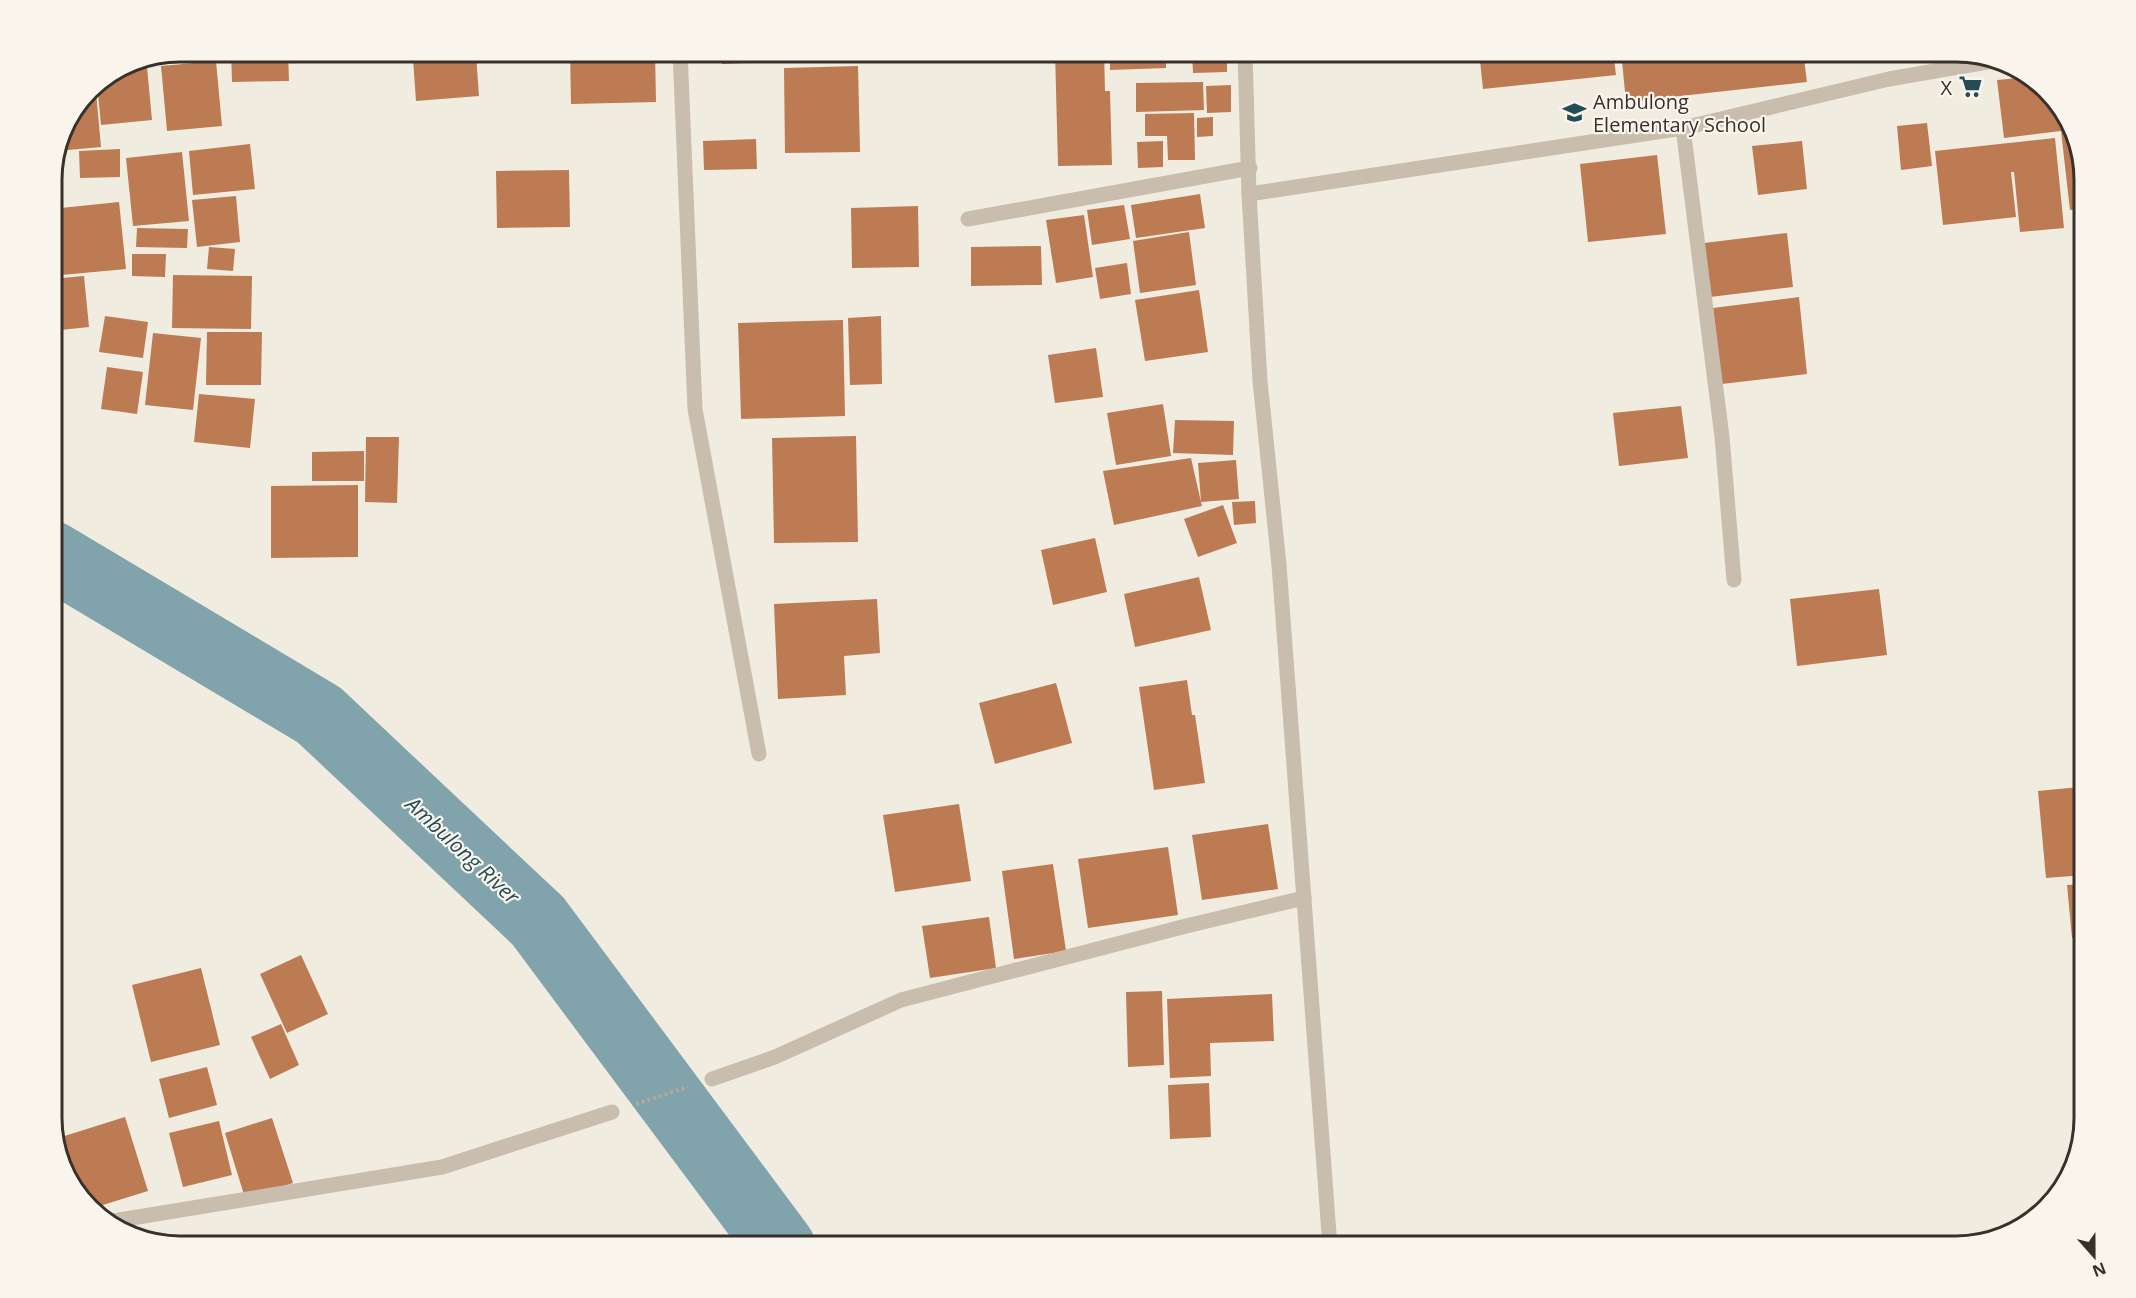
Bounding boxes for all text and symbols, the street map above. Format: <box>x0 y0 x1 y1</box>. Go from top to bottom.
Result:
place label: X <box>1940 74 1952 101</box>
supermarket icon: X <box>1957 74 1983 100</box>
place label: Ambulong Elementary School <box>1593 88 1766 138</box>
school or university icon: Ambulong Elementary School <box>1562 100 1588 126</box>
water label: Ambulong River <box>399 789 526 910</box>
north arrow <box>2064 1226 2124 1286</box>
text: N <box>2089 1257 2109 1283</box>

